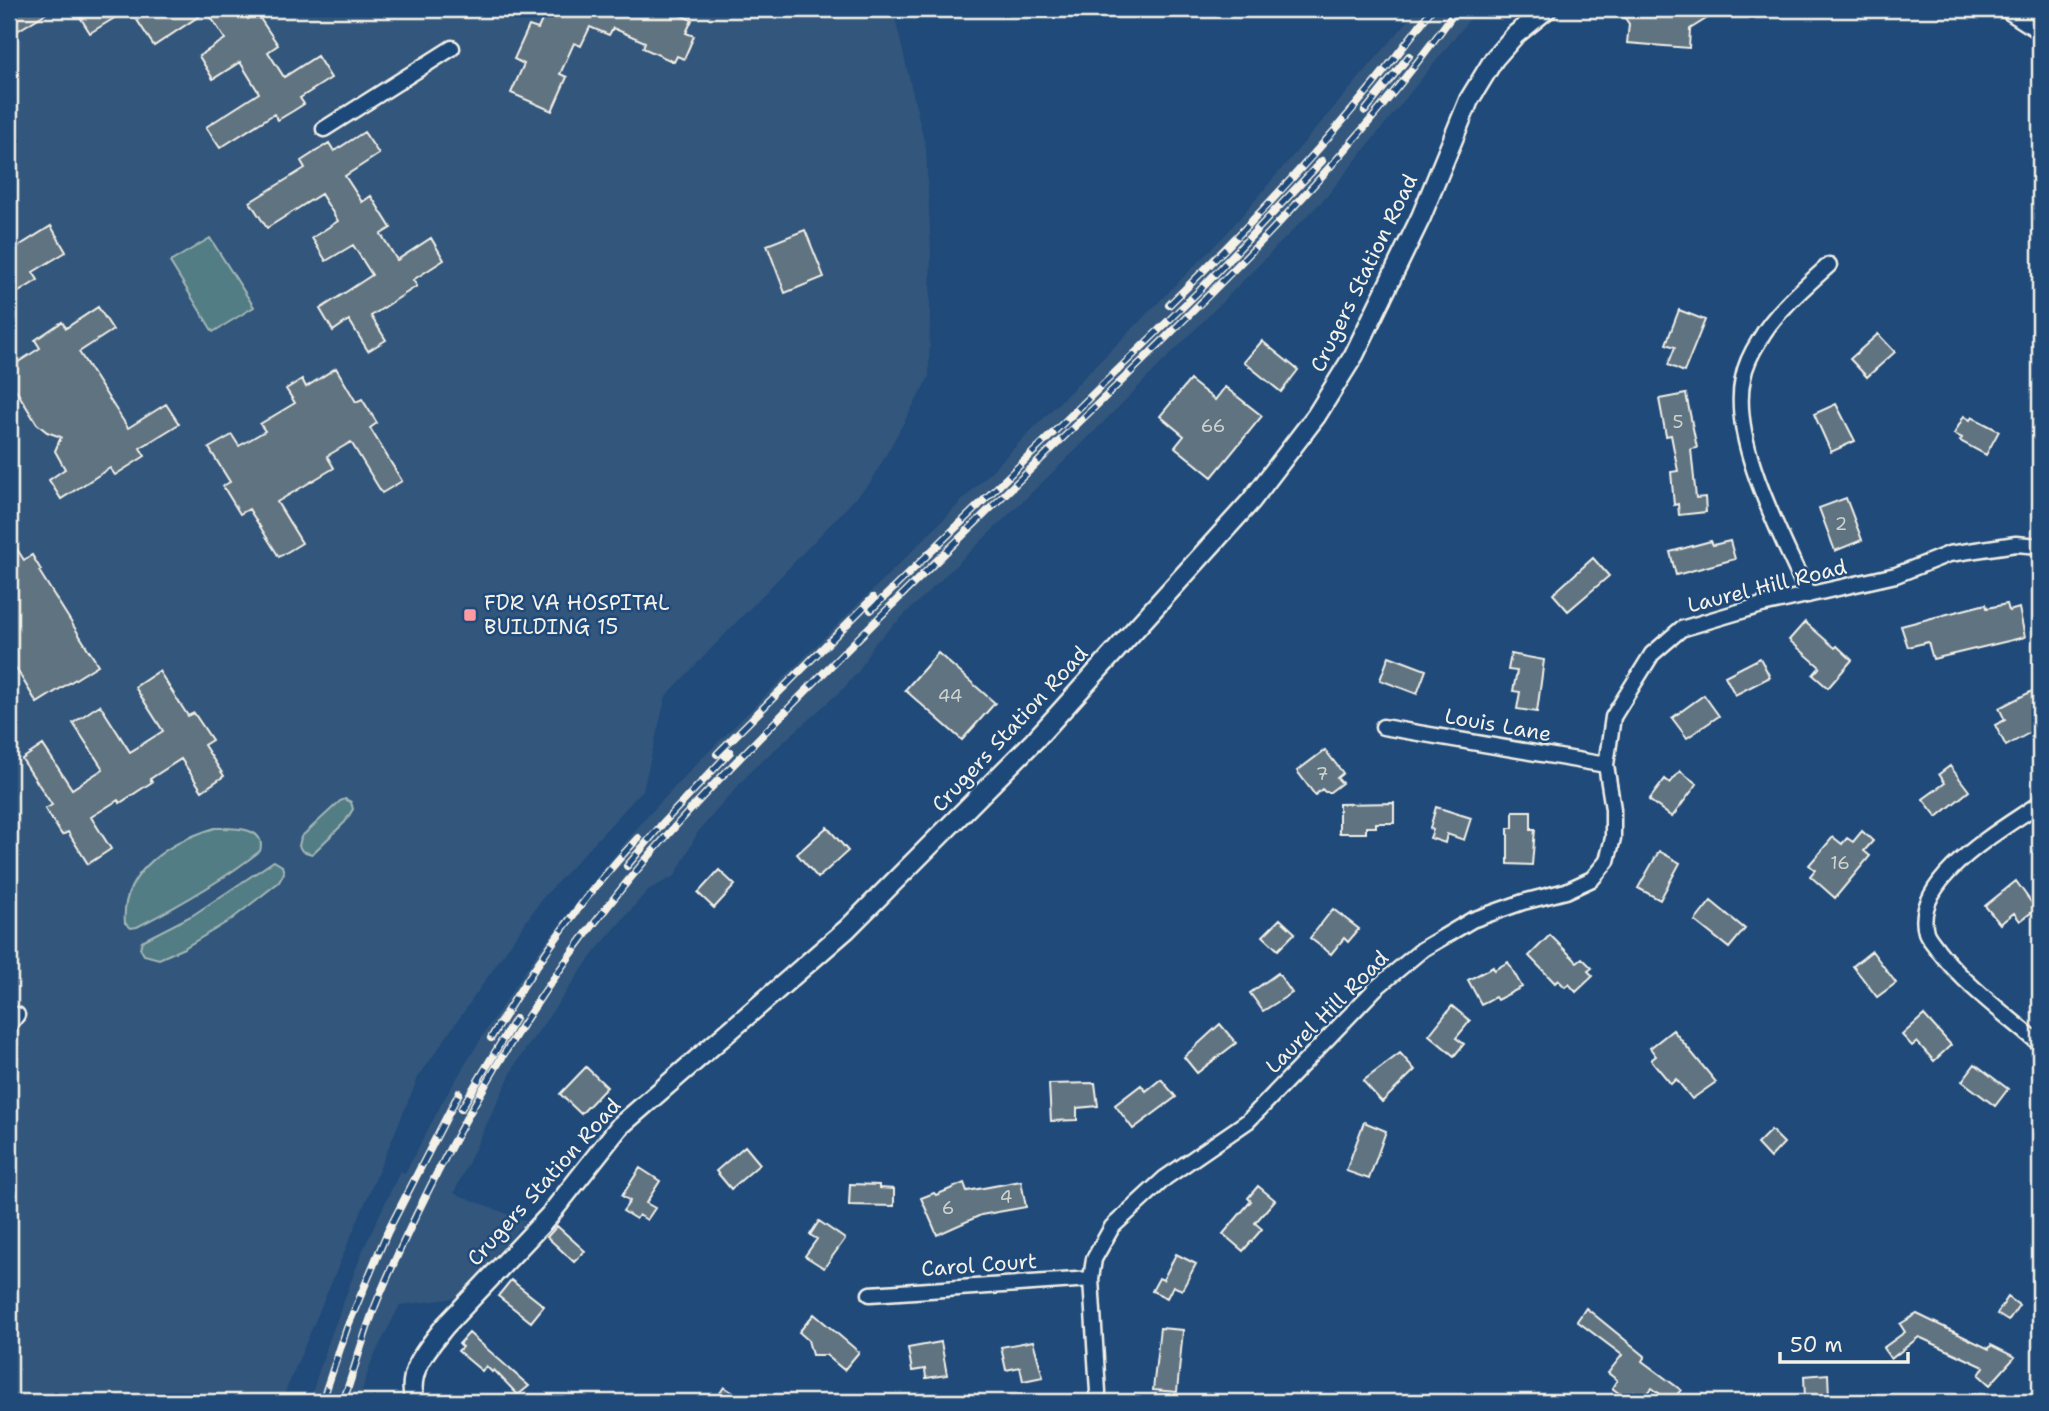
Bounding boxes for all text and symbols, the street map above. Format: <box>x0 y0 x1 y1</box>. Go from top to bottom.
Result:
street label: Crugers Station Road <box>1304 169 1424 377</box>
house number: 5 <box>1672 410 1684 434</box>
house number: 66 <box>1201 414 1225 438</box>
house number: 2 <box>1835 512 1847 536</box>
street label: Laurel Hill Road <box>1684 553 1850 619</box>
place label: FDR VA HOSPITAL BUILDING 15 <box>484 589 670 641</box>
marker: FDR VA HOSPITAL BUILDING 15 <box>462 607 478 623</box>
street label: Crugers Station Road <box>926 640 1094 818</box>
house number: 44 <box>938 684 962 708</box>
street label: Louis Lane <box>1442 702 1554 748</box>
house number: 7 <box>1316 762 1328 786</box>
house number: 16 <box>1830 851 1850 875</box>
street label: Laurel Hill Road <box>1259 944 1395 1080</box>
street label: Crugers Station Road <box>461 1092 627 1272</box>
house number: 4 <box>1000 1185 1012 1209</box>
house number: 6 <box>942 1196 954 1220</box>
street label: Carol Court <box>920 1247 1038 1283</box>
scale bar <box>1780 1320 1907 1364</box>
text: 50 m <box>1790 1331 1843 1359</box>

